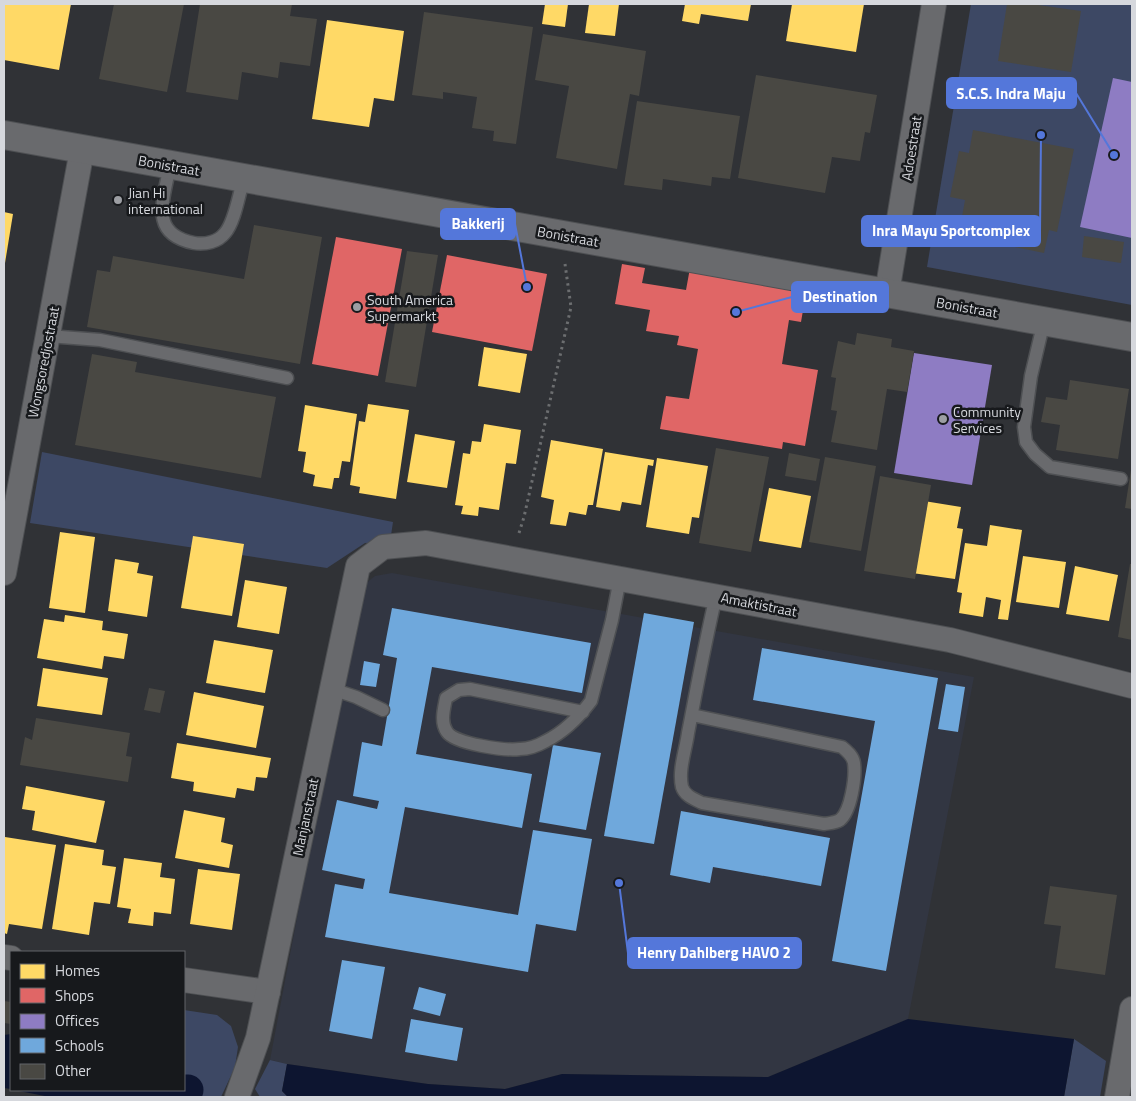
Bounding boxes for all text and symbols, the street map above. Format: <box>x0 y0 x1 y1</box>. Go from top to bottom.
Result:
callout: S.C.S. Indra Maju <box>947 78 1076 108</box>
text: S.C.S. Indra Maju <box>956 82 1066 105</box>
street label: Adoestraat <box>896 114 926 182</box>
street label: Bonistraat <box>137 149 201 181</box>
place label: Jian Hi international <box>128 182 203 219</box>
marker: Jian Hi international <box>112 194 124 206</box>
callout: Bakkerij <box>441 209 515 239</box>
text: Bakkerij <box>451 212 505 235</box>
callout: Inra Mayu Sportcomplex <box>862 216 1040 246</box>
text: Inra Mayu Sportcomplex <box>872 219 1030 242</box>
street label: Bonistraat <box>536 220 600 252</box>
callout: Destination <box>792 282 888 312</box>
text: Destination <box>802 285 878 308</box>
place label: South America Supermarkt <box>367 289 453 326</box>
street label: Bonistraat <box>935 291 999 323</box>
marker: South America Supermarkt <box>351 301 363 313</box>
street label: Wongsoredjostraat <box>22 304 64 419</box>
place label: Community Services <box>953 401 1021 438</box>
marker: Community Services <box>937 413 949 425</box>
street label: Amaktistraat <box>719 586 799 622</box>
street label: Manjanstraat <box>287 776 324 858</box>
callout: Henry Dahlberg HAVO 2 <box>628 938 801 968</box>
text: Henry Dahlberg HAVO 2 <box>637 941 791 964</box>
legend <box>10 951 185 1091</box>
text: Homes <box>55 959 100 982</box>
text: Shops <box>55 984 94 1007</box>
text: Offices <box>55 1009 99 1032</box>
text: Schools <box>55 1034 104 1057</box>
text: Other <box>55 1059 91 1082</box>

